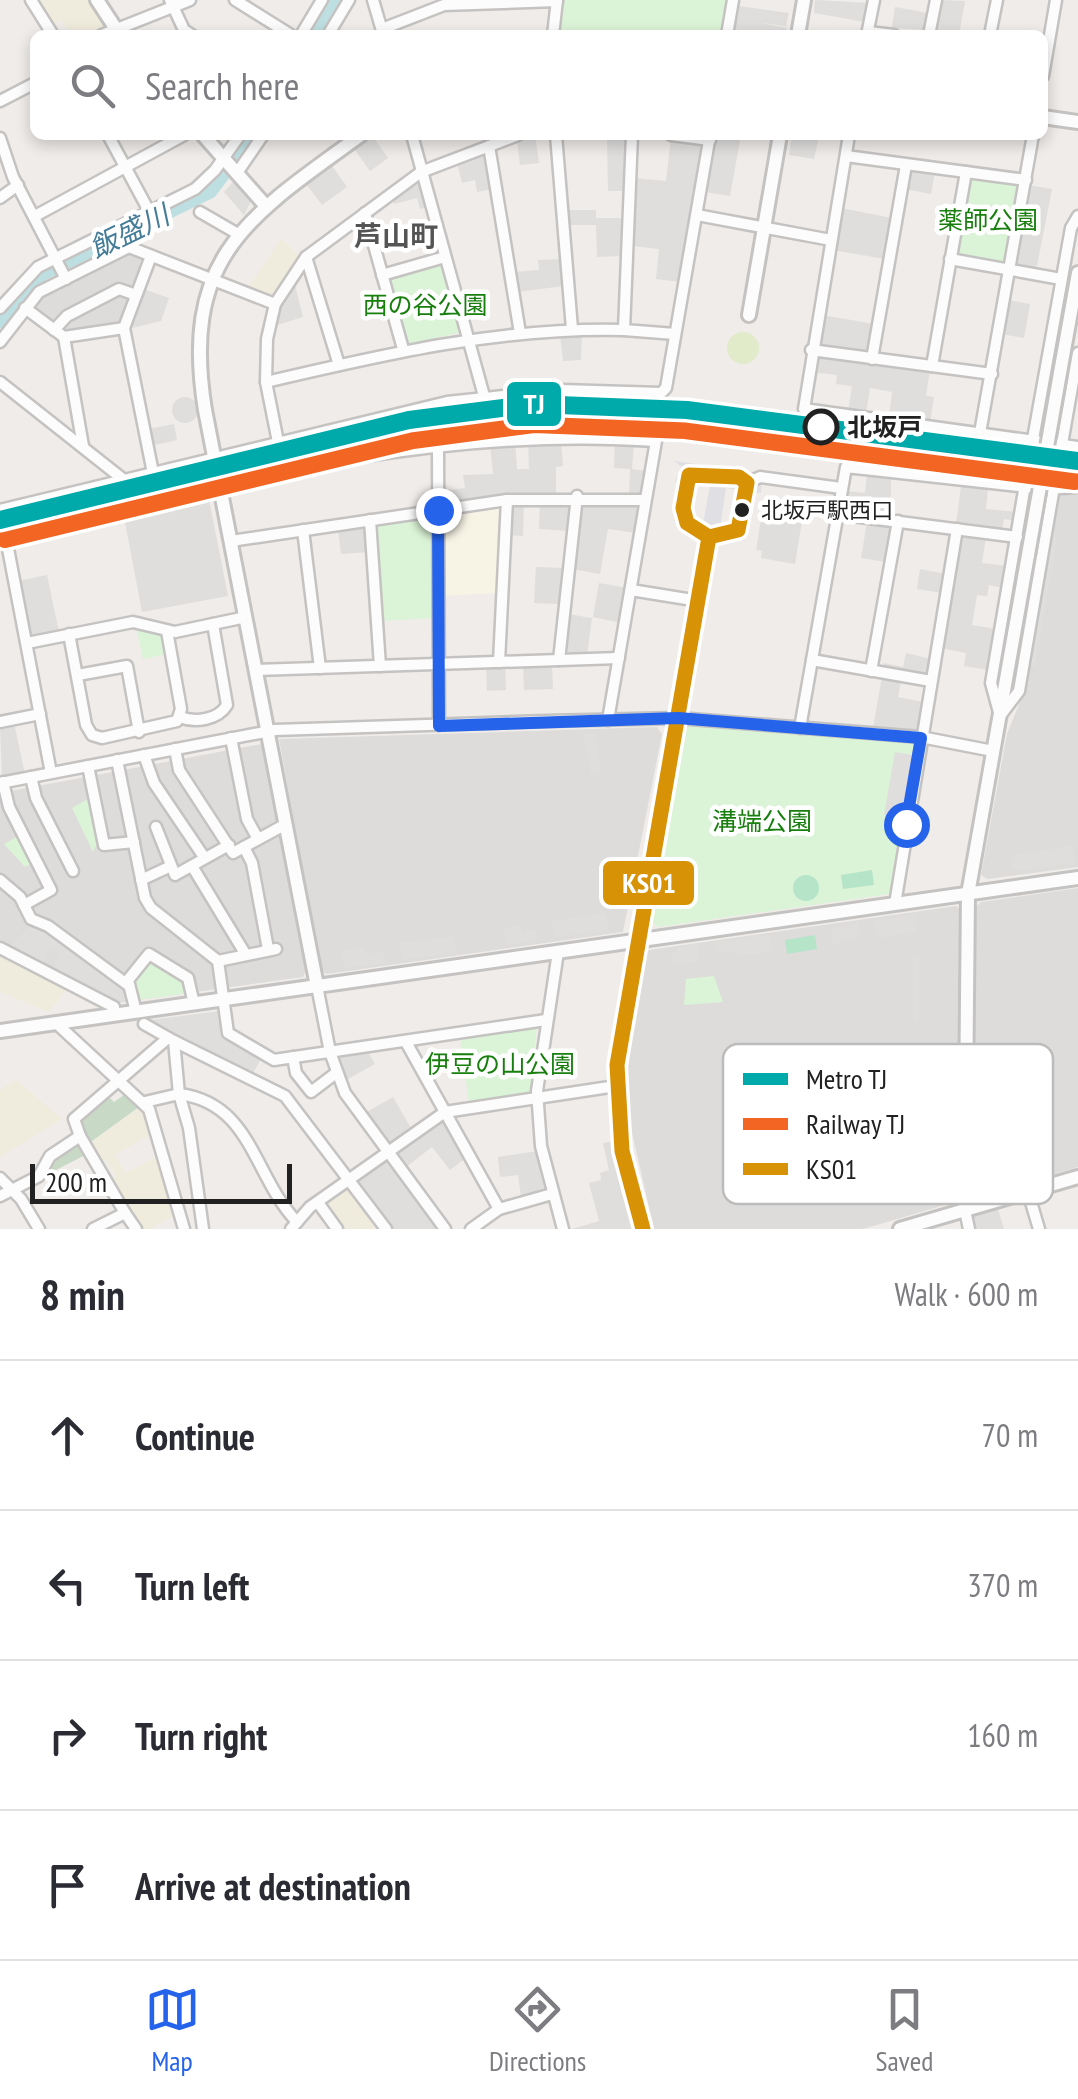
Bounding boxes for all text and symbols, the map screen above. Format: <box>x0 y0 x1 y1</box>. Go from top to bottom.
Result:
search box <box>30 30 1048 140</box>
icon: search <box>65 58 120 113</box>
text: Search here <box>145 61 299 110</box>
water label: 飯盛川 <box>83 195 178 266</box>
park label: 薬師公園 <box>938 204 1038 236</box>
district label: 芦山町 <box>354 217 438 254</box>
park label: 西の谷公園 <box>362 289 488 321</box>
line badge: TJ <box>505 380 563 428</box>
text: TJ <box>523 385 545 422</box>
marker: 北坂戸 <box>804 410 838 444</box>
place label: 北坂戸 <box>847 411 922 443</box>
route end <box>416 488 462 534</box>
place label: 北坂戸駅西口 <box>761 496 893 524</box>
marker: 北坂戸駅西口 <box>732 500 752 520</box>
route start <box>884 802 930 848</box>
park label: 溝端公園 <box>712 805 812 837</box>
line badge: KS01 <box>601 859 696 907</box>
text: KS01 <box>622 864 676 901</box>
legend <box>723 1044 1053 1204</box>
park label: 伊豆の山公園 <box>425 1048 575 1080</box>
text: Metro TJ <box>806 1060 887 1097</box>
text: Railway TJ <box>806 1105 905 1142</box>
text: KS01 <box>806 1150 857 1187</box>
scale bar <box>30 1159 292 1204</box>
text: 200 m <box>45 1163 107 1200</box>
text: 8 min <box>40 1267 125 1322</box>
text: Walk · 600 m <box>894 1273 1038 1315</box>
icon: ahead <box>40 1408 95 1463</box>
text: Continue <box>135 1411 255 1460</box>
text: 70 m <box>982 1414 1038 1456</box>
icon: left <box>40 1558 95 1613</box>
text: Turn left <box>135 1561 249 1610</box>
text: 370 m <box>967 1564 1038 1606</box>
icon: right <box>40 1708 95 1763</box>
text: Turn right <box>135 1711 267 1760</box>
text: 160 m <box>967 1714 1038 1756</box>
icon: arrive <box>40 1858 95 1913</box>
text: Arrive at destination <box>135 1861 411 1910</box>
tab: Map <box>145 1982 200 2079</box>
tab: Directions <box>489 1982 586 2079</box>
tab: Saved <box>876 1982 933 2079</box>

